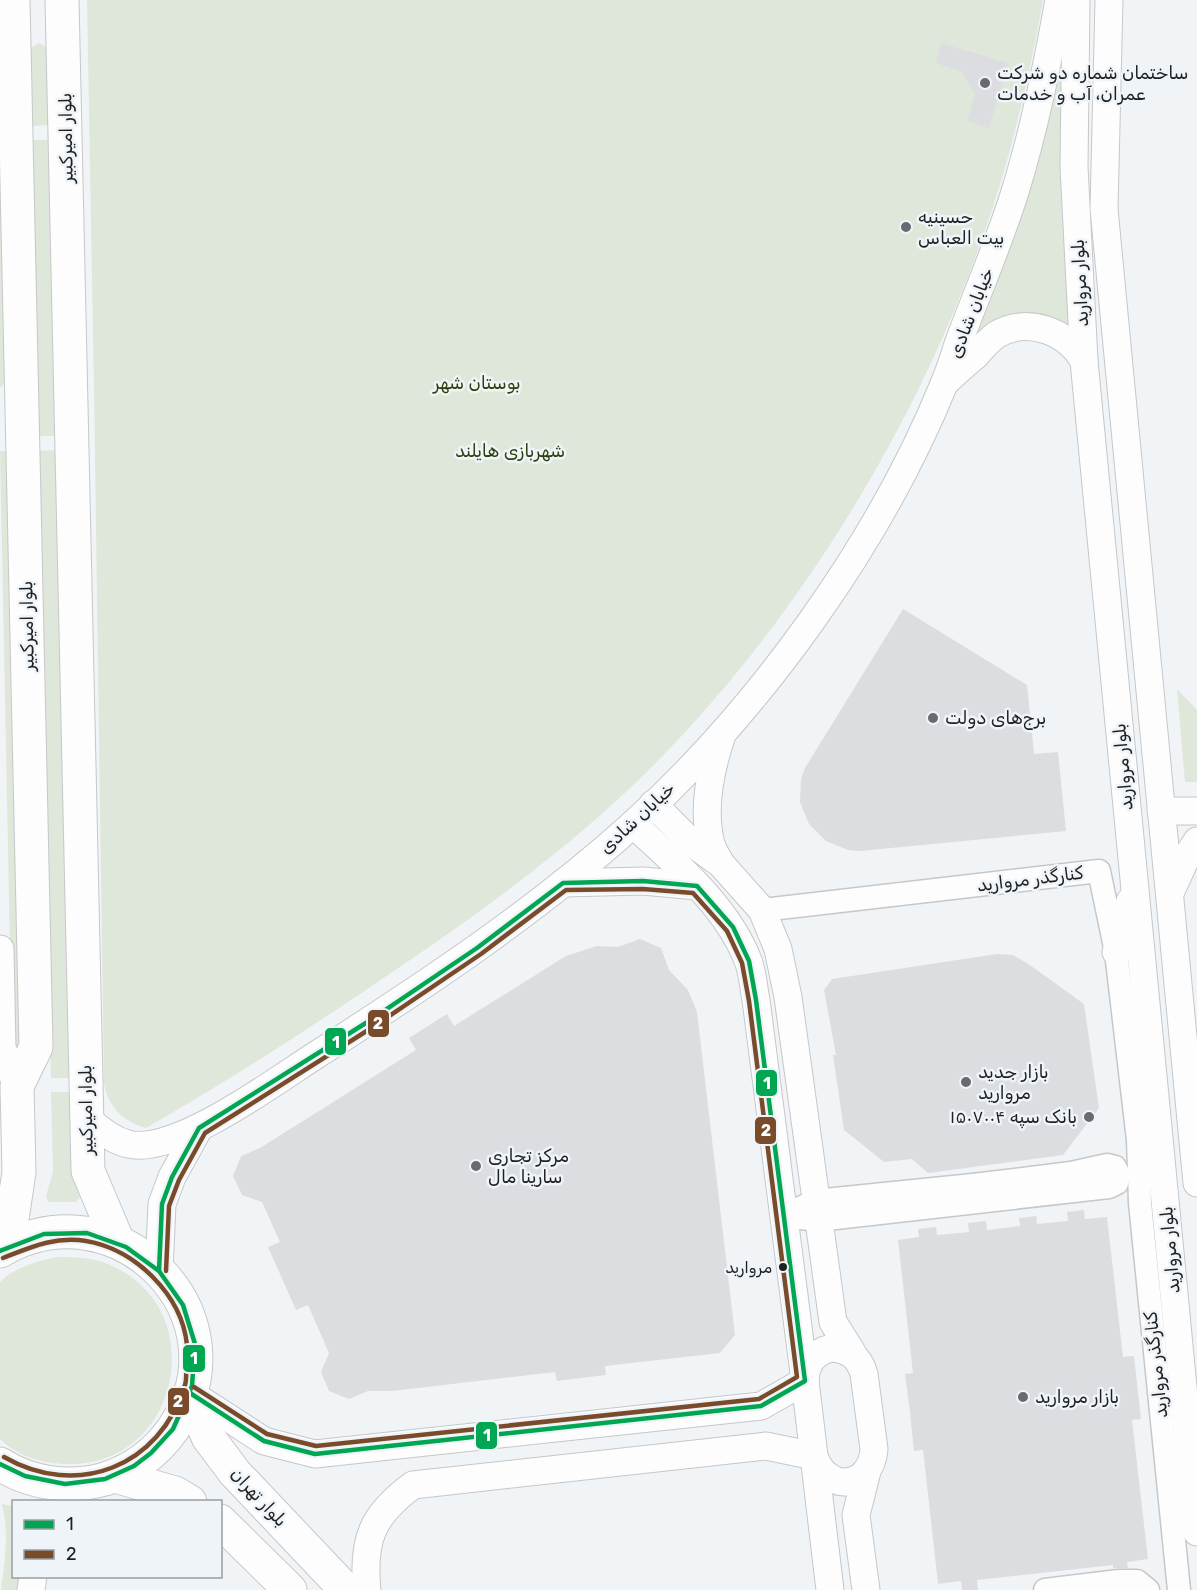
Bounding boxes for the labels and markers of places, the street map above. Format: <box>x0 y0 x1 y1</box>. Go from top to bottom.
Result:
place label: ساختمان شماره دو شرکت عمران، آب و خدمات <box>997 62 1189 105</box>
marker: ساختمان شماره دو شرکت عمران، آب و خدمات <box>978 76 992 90</box>
place label: حسینیه بیت العباس <box>918 206 1004 249</box>
marker: حسینیه بیت العباس <box>899 220 913 234</box>
place label: برج‌های دولت <box>945 707 1046 730</box>
marker: برج‌های دولت <box>926 711 940 725</box>
place label: بازار جدید مروارید <box>978 1061 1049 1104</box>
marker: بازار جدید مروارید <box>959 1075 973 1089</box>
place label: بانک سپه ۱۵۰۷۰۰۴ <box>950 1106 1077 1129</box>
marker: بانک سپه ۱۵۰۷۰۰۴ <box>1082 1110 1096 1124</box>
place label: مرکز تجاری سارینا مال <box>488 1145 569 1188</box>
marker: مرکز تجاری سارینا مال <box>469 1159 483 1173</box>
place label: مروارید <box>725 1258 772 1278</box>
marker: مروارید <box>777 1261 789 1273</box>
place label: بازار مروارید <box>1035 1386 1119 1408</box>
marker: بازار مروارید <box>1016 1390 1030 1404</box>

